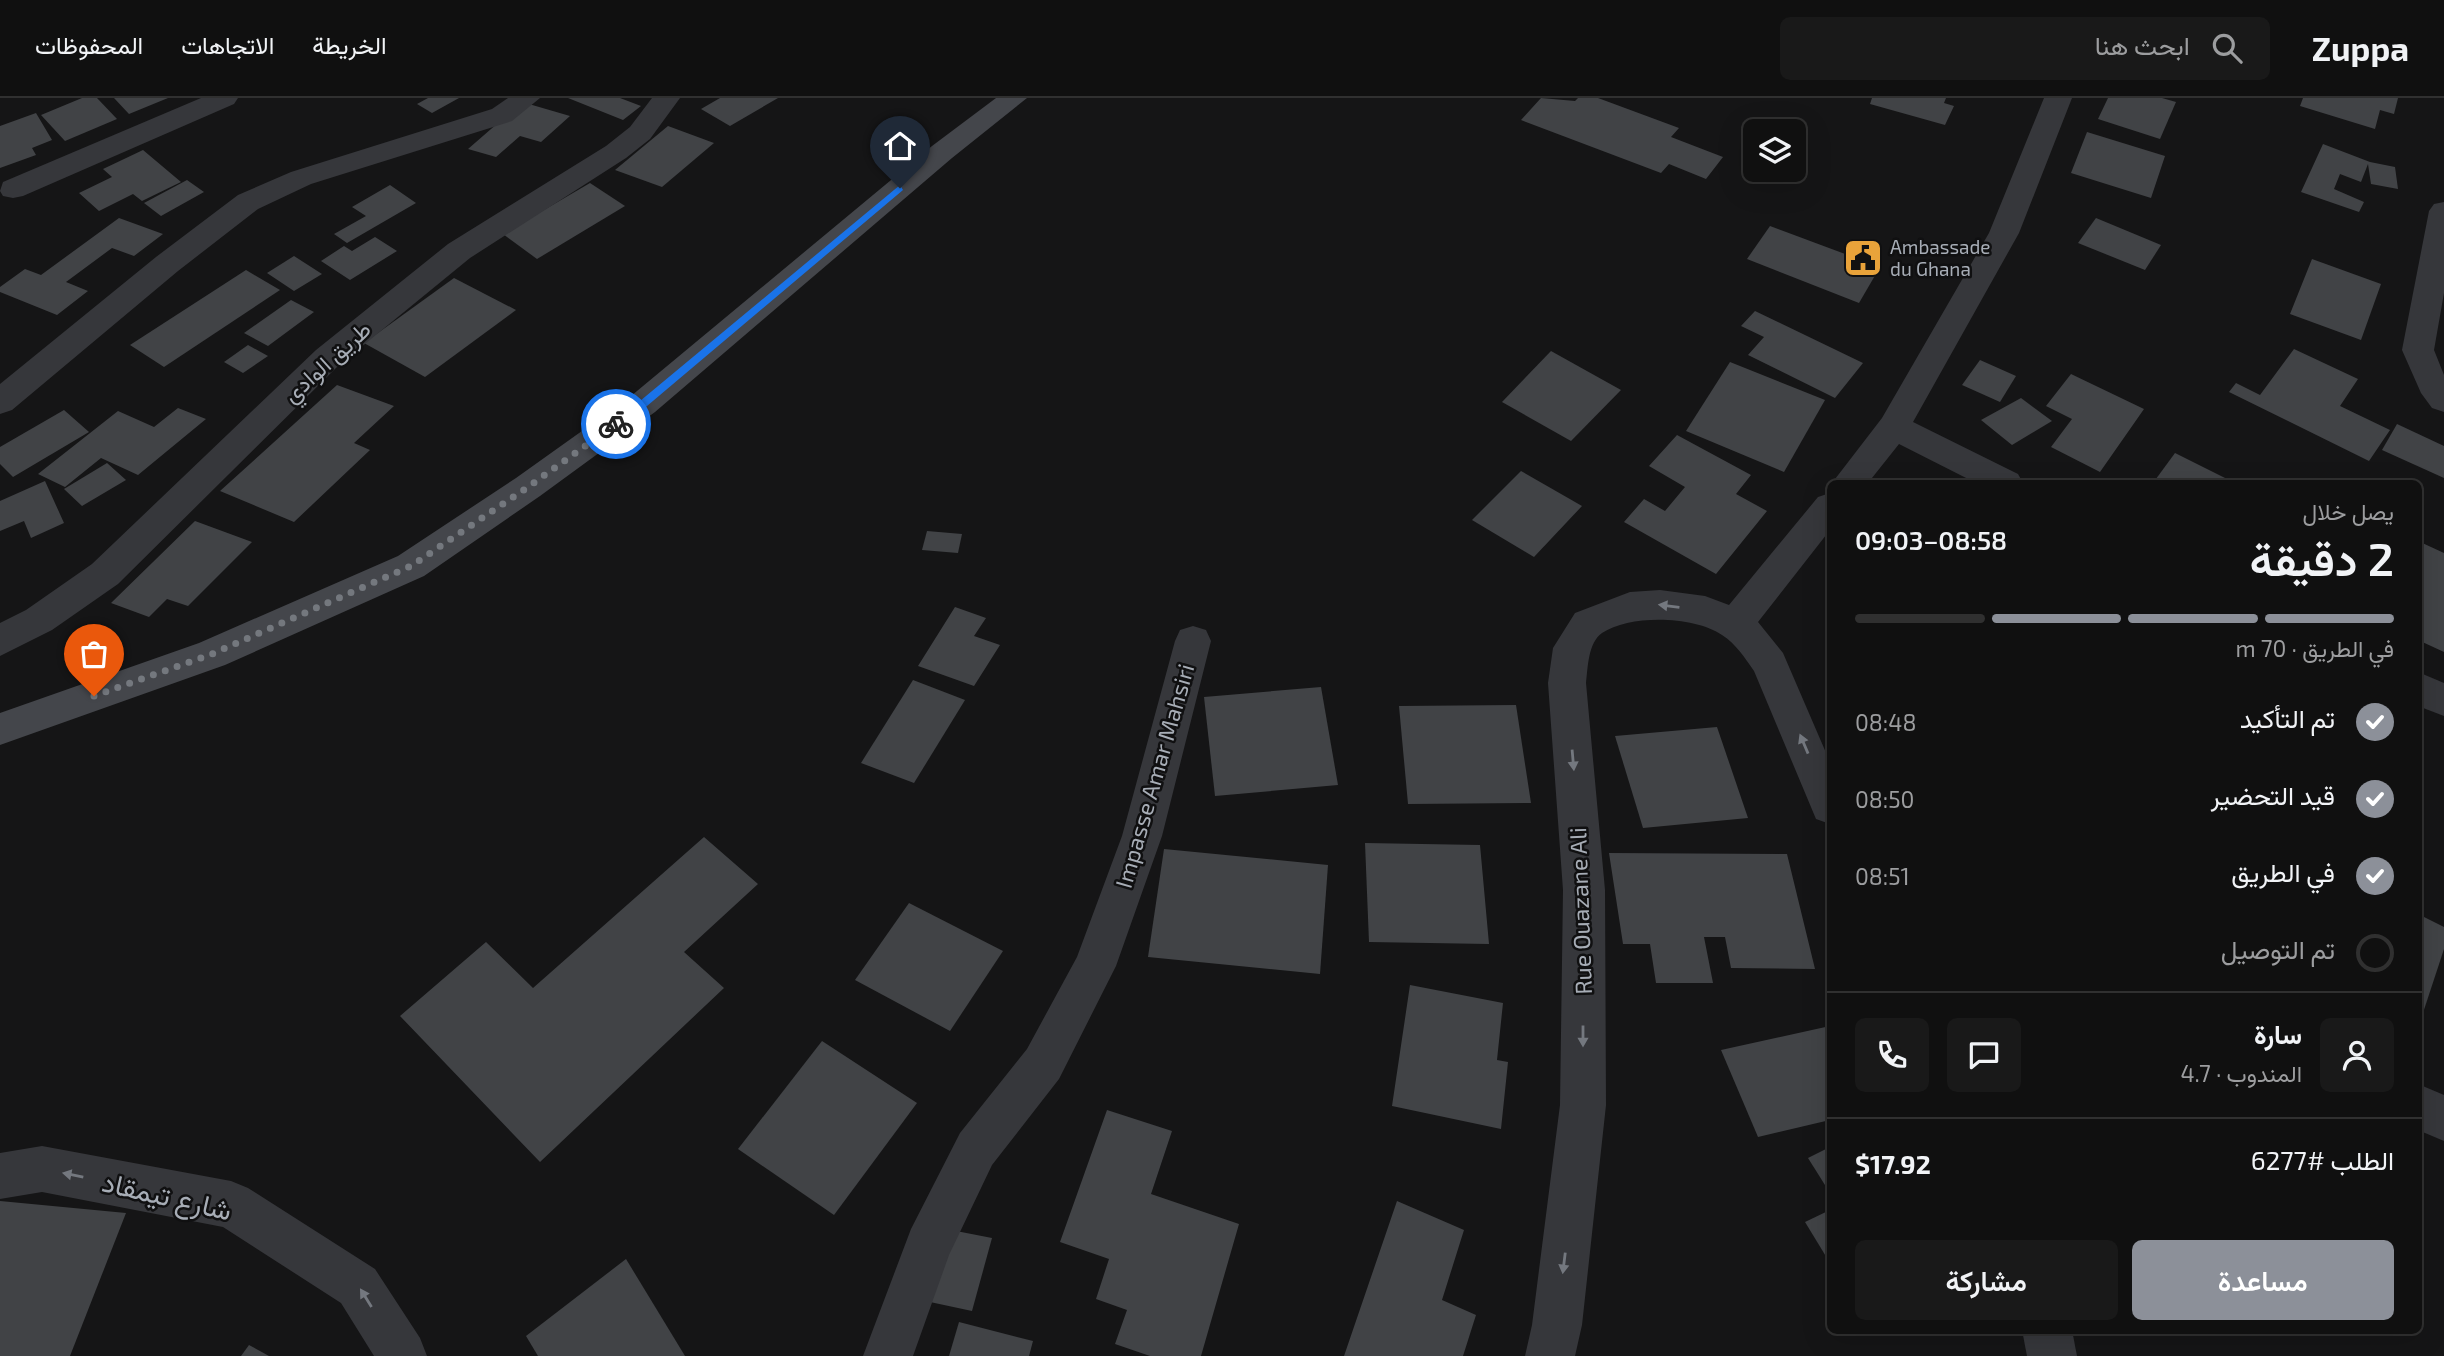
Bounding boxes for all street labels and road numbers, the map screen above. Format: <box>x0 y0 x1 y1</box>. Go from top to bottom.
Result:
street label: طريق الوادي <box>277 315 380 412</box>
street label: Impasse Amar Mahsiri <box>1109 660 1199 891</box>
street label: Rue Ouazane Ali <box>1563 827 1597 995</box>
street label: شارع تيمقاد <box>98 1164 235 1229</box>

